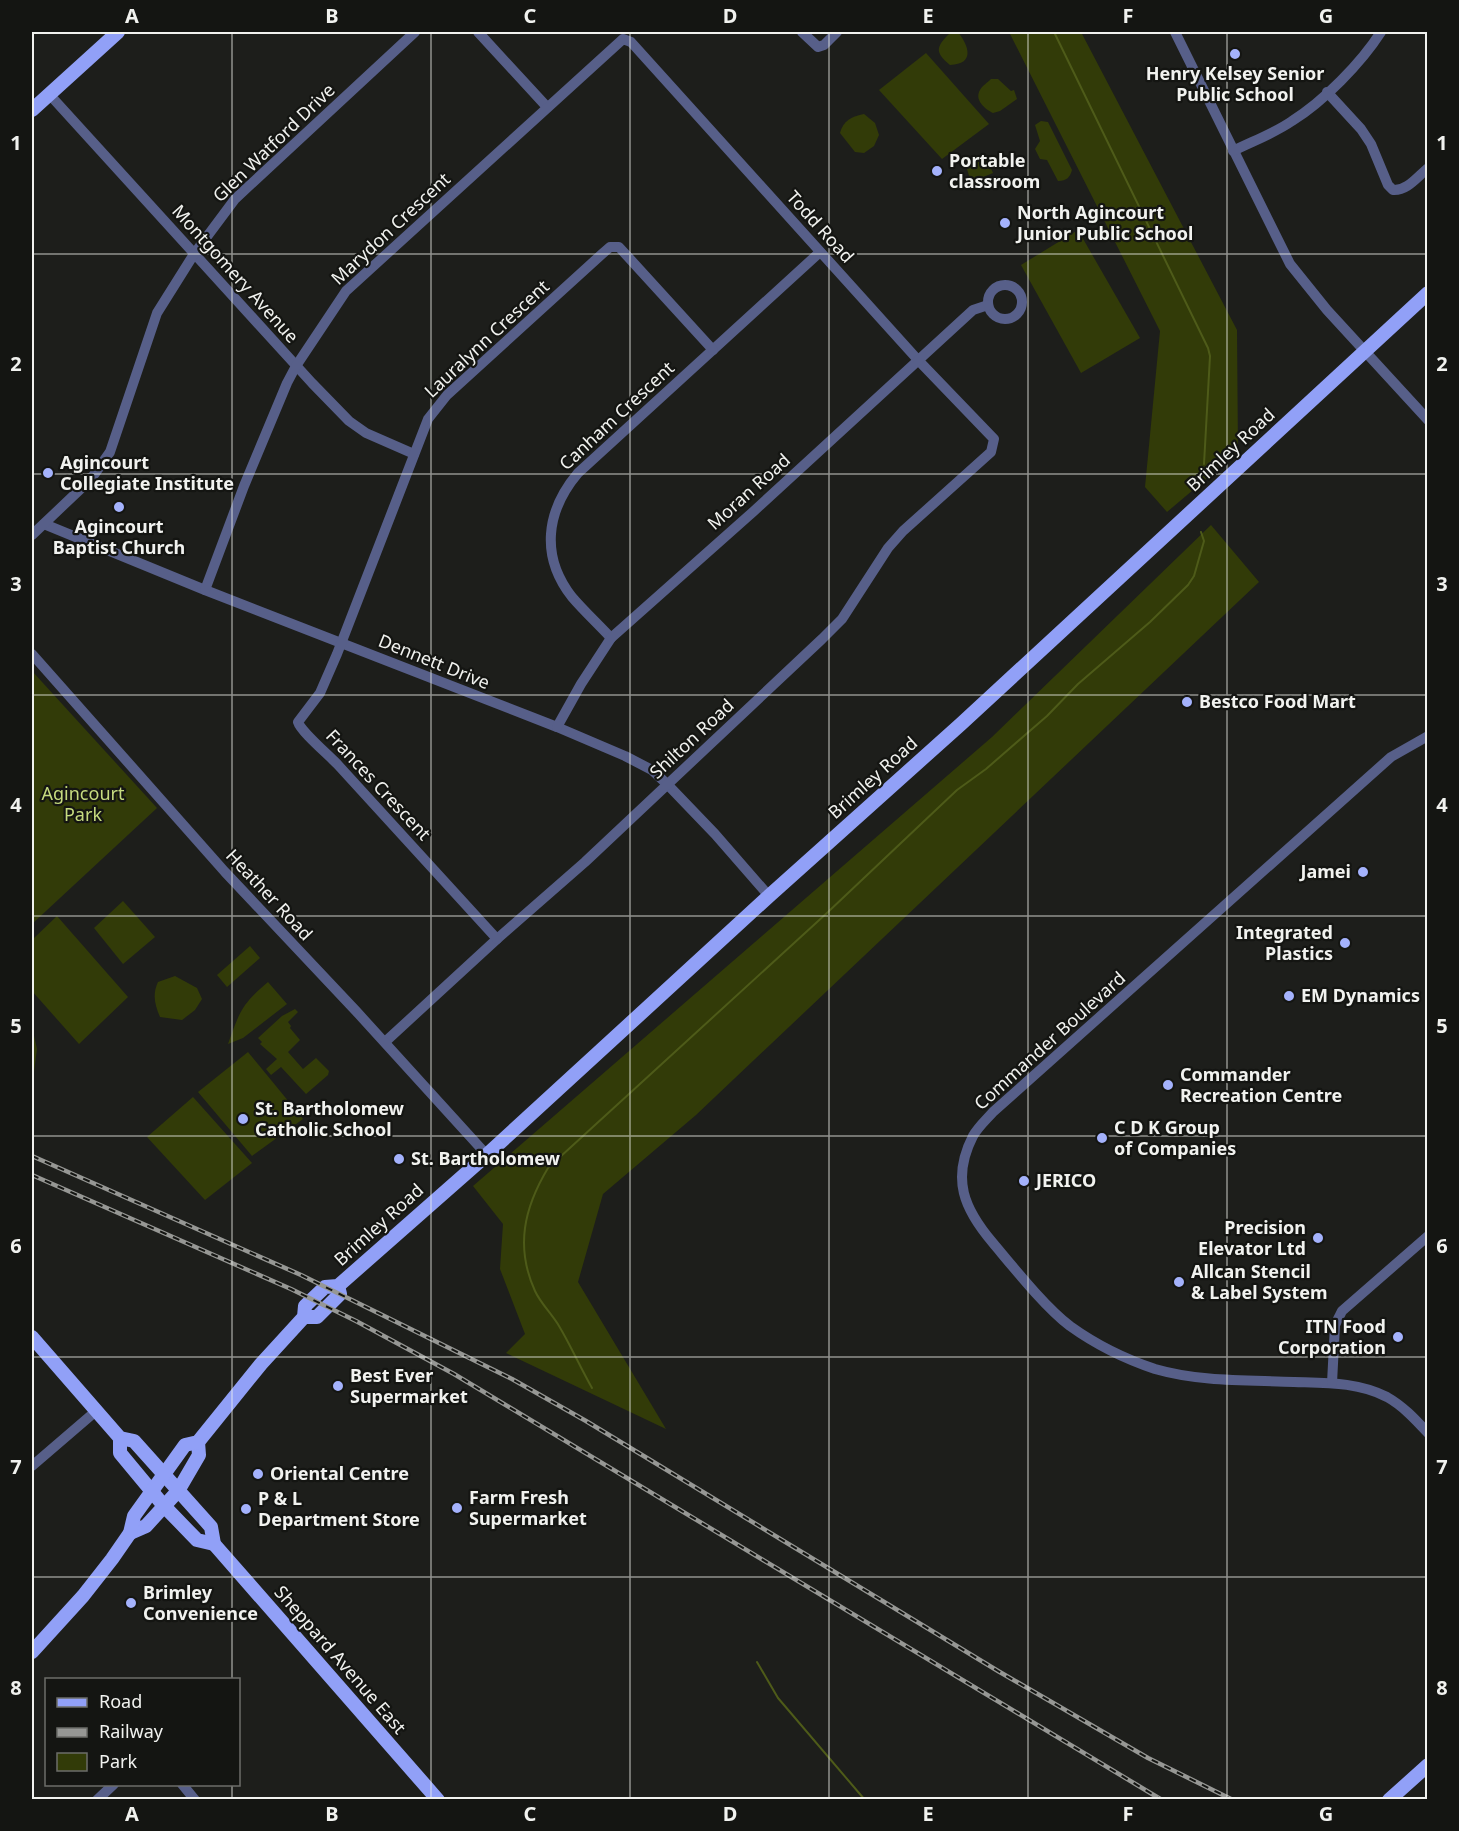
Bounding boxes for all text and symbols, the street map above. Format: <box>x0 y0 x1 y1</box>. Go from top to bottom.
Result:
text: A <box>125 2 139 29</box>
text: B <box>325 2 339 29</box>
text: C <box>524 2 537 29</box>
text: D <box>723 2 737 29</box>
text: E <box>922 2 934 29</box>
text: F <box>1123 2 1133 29</box>
text: G <box>1319 2 1333 29</box>
marker: Henry Kelsey Senior Public School <box>1228 47 1242 61</box>
place label: Henry Kelsey Senior Public School <box>1146 61 1324 106</box>
street label: Glen Watford Drive <box>207 78 340 207</box>
text: 1 <box>10 129 22 156</box>
text: 1 <box>1436 129 1448 156</box>
place label: Portable classroom <box>949 148 1040 193</box>
marker: Portable classroom <box>930 164 944 178</box>
street label: Marydon Crescent <box>326 166 455 290</box>
street label: Todd Road <box>782 185 860 268</box>
street label: Montgomery Avenue <box>167 199 304 348</box>
place label: North Agincourt Junior Public School <box>1015 200 1193 245</box>
marker: North Agincourt Junior Public School <box>998 216 1012 230</box>
street label: Lauralynn Crescent <box>419 274 554 402</box>
text: 2 <box>10 350 22 377</box>
text: 2 <box>1436 350 1448 377</box>
street label: Canham Crescent <box>554 355 679 475</box>
street label: Brimley Road <box>1181 402 1280 496</box>
street label: Moran Road <box>702 448 795 535</box>
place label: Agincourt Collegiate Institute <box>60 450 234 495</box>
marker: Agincourt Collegiate Institute <box>41 466 55 480</box>
marker: Agincourt Baptist Church <box>112 500 126 514</box>
place label: Agincourt Baptist Church <box>53 514 185 559</box>
text: 3 <box>10 570 22 597</box>
text: 3 <box>1436 570 1448 597</box>
street label: Dennett Drive <box>375 628 494 694</box>
place label: Bestco Food Mart <box>1199 689 1356 713</box>
street label: Shilton Road <box>644 693 739 783</box>
marker: Bestco Food Mart <box>1180 695 1194 709</box>
street label: Frances Crescent <box>321 724 437 845</box>
street label: Brimley Road <box>823 731 922 824</box>
park label: Agincourt Park <box>42 781 125 826</box>
text: 4 <box>10 791 22 818</box>
text: 4 <box>1436 791 1448 818</box>
street label: Heather Road <box>221 843 318 945</box>
place label: Jamei <box>1299 859 1351 883</box>
marker: Jamei <box>1356 865 1370 879</box>
place label: Integrated Plastics <box>1236 920 1333 965</box>
marker: Integrated Plastics <box>1338 936 1352 950</box>
street label: Commander Boulevard <box>968 966 1130 1115</box>
place label: EM Dynamics <box>1301 983 1420 1007</box>
marker: EM Dynamics <box>1282 989 1296 1003</box>
text: 5 <box>10 1012 22 1039</box>
text: 5 <box>1436 1012 1448 1039</box>
place label: Commander Recreation Centre <box>1180 1062 1342 1107</box>
marker: Commander Recreation Centre <box>1161 1078 1175 1092</box>
place label: St. Bartholomew Catholic School <box>255 1096 405 1141</box>
marker: St. Bartholomew Catholic School <box>236 1112 250 1126</box>
place label: C D K Group of Companies <box>1114 1115 1236 1160</box>
marker: C D K Group of Companies <box>1095 1131 1109 1145</box>
place label: St. Bartholomew <box>411 1146 561 1170</box>
marker: St. Bartholomew <box>392 1152 406 1166</box>
place label: JERICO <box>1034 1168 1096 1192</box>
marker: JERICO <box>1017 1174 1031 1188</box>
street label: Brimley Road <box>329 1178 428 1271</box>
place label: Precision Elevator Ltd <box>1198 1215 1306 1260</box>
marker: Precision Elevator Ltd <box>1311 1231 1325 1245</box>
text: 6 <box>10 1232 22 1259</box>
text: 6 <box>1436 1232 1448 1259</box>
place label: Allcan Stencil & Label System <box>1191 1259 1328 1304</box>
marker: Allcan Stencil & Label System <box>1172 1275 1186 1289</box>
place label: ITN Food Corporation <box>1278 1314 1386 1359</box>
marker: ITN Food Corporation <box>1391 1330 1405 1344</box>
place label: Best Ever Supermarket <box>350 1363 468 1408</box>
marker: Best Ever Supermarket <box>331 1379 345 1393</box>
text: 7 <box>10 1453 22 1480</box>
text: 7 <box>1436 1453 1448 1480</box>
place label: Oriental Centre <box>270 1461 409 1485</box>
marker: Oriental Centre <box>251 1467 265 1481</box>
place label: Farm Fresh Supermarket <box>469 1485 587 1530</box>
place label: P & L Department Store <box>258 1486 420 1531</box>
marker: Farm Fresh Supermarket <box>450 1501 464 1515</box>
marker: P & L Department Store <box>239 1502 253 1516</box>
place label: Brimley Convenience <box>143 1580 258 1625</box>
street label: Sheppard Avenue East <box>270 1580 412 1739</box>
marker: Brimley Convenience <box>124 1596 138 1610</box>
text: 8 <box>10 1674 22 1701</box>
text: 8 <box>1436 1674 1448 1701</box>
legend <box>45 1678 240 1786</box>
text: Road <box>99 1689 142 1713</box>
text: Railway <box>99 1719 164 1743</box>
text: Park <box>99 1749 137 1773</box>
text: A <box>125 1800 139 1827</box>
text: B <box>325 1800 339 1827</box>
text: C <box>524 1800 537 1827</box>
text: D <box>723 1800 737 1827</box>
text: E <box>922 1800 934 1827</box>
text: F <box>1123 1800 1133 1827</box>
text: G <box>1319 1800 1333 1827</box>

